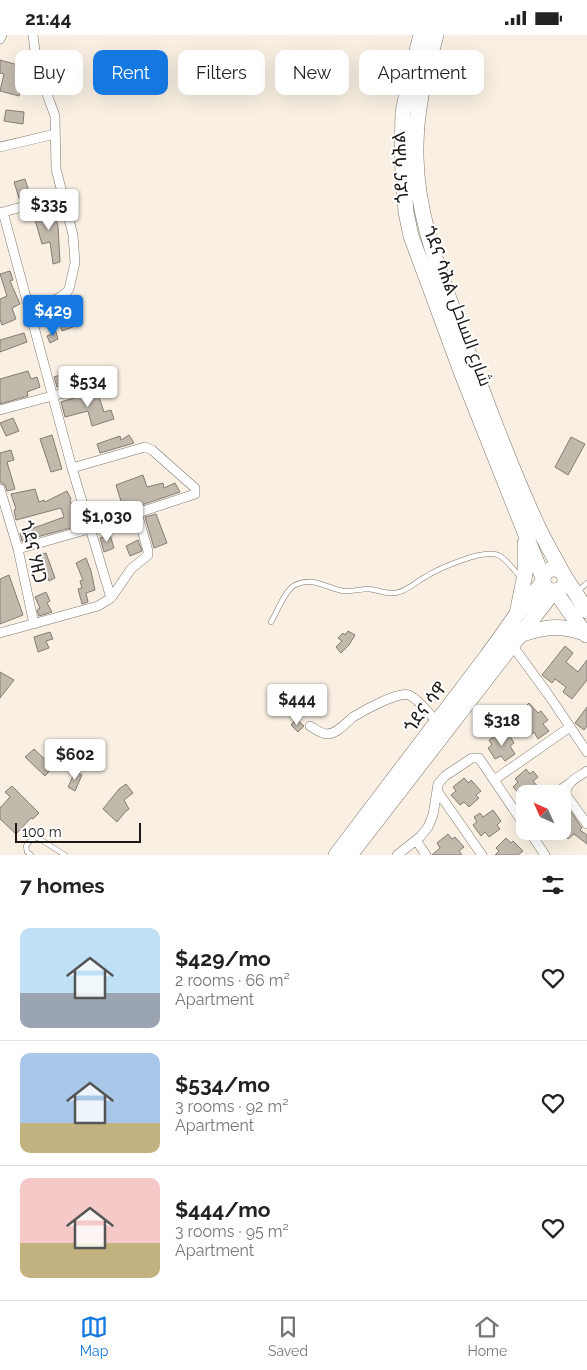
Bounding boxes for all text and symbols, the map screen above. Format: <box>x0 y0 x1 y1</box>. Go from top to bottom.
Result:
text: 21:44 <box>25 7 72 29</box>
chip: Buy <box>15 50 83 95</box>
chip: Rent <box>93 50 168 95</box>
chip: Filters <box>178 50 265 95</box>
chip: New <box>275 50 349 95</box>
chip: Apartment <box>359 50 484 95</box>
street label: ጎደና ሳሕል <box>388 131 412 203</box>
pin: $335 <box>19 189 79 231</box>
text: $335 <box>31 195 67 214</box>
street label: ጎደና ሳሕል شارع الساحل <box>417 223 497 390</box>
pin: $429 <box>23 295 83 337</box>
text: $429 <box>34 301 72 320</box>
pin: $534 <box>58 365 118 408</box>
text: $534 <box>69 372 107 391</box>
pin: $1,030 <box>66 501 148 543</box>
text: $1,030 <box>82 507 132 526</box>
street label: ጎደና ሃዘጋ <box>16 518 52 586</box>
street label: ጎደና ሳዋ <box>399 677 451 737</box>
pin: $444 <box>267 683 327 726</box>
text: $444 <box>278 690 316 709</box>
pin: $318 <box>472 705 532 747</box>
text: $318 <box>484 711 520 730</box>
pin: $602 <box>45 739 105 781</box>
text: $602 <box>56 745 94 764</box>
north arrow <box>516 785 571 840</box>
map controls <box>516 785 571 840</box>
scale bar <box>15 820 141 843</box>
text: 100 m <box>22 824 62 840</box>
icon: filters <box>539 871 567 899</box>
text: 7 homes <box>20 873 105 898</box>
text: $429/mo <box>175 946 271 971</box>
icon: home <box>60 948 120 1008</box>
icon: heart <box>539 964 567 992</box>
text: 2 rooms · 66 m² <box>175 971 290 990</box>
text: Apartment <box>175 990 254 1009</box>
text: $534/mo <box>175 1072 270 1097</box>
icon: home <box>60 1073 120 1133</box>
icon: heart <box>539 1089 567 1117</box>
text: 3 rooms · 92 m² <box>175 1097 288 1116</box>
text: Apartment <box>175 1116 254 1135</box>
text: $444/mo <box>175 1197 271 1222</box>
icon: home <box>60 1198 120 1258</box>
icon: heart <box>539 1214 567 1242</box>
text: 3 rooms · 95 m² <box>175 1222 289 1241</box>
text: Apartment <box>175 1241 254 1260</box>
tab: Map <box>80 1313 108 1359</box>
tab: Saved <box>268 1313 308 1359</box>
tab: Home <box>468 1313 507 1359</box>

